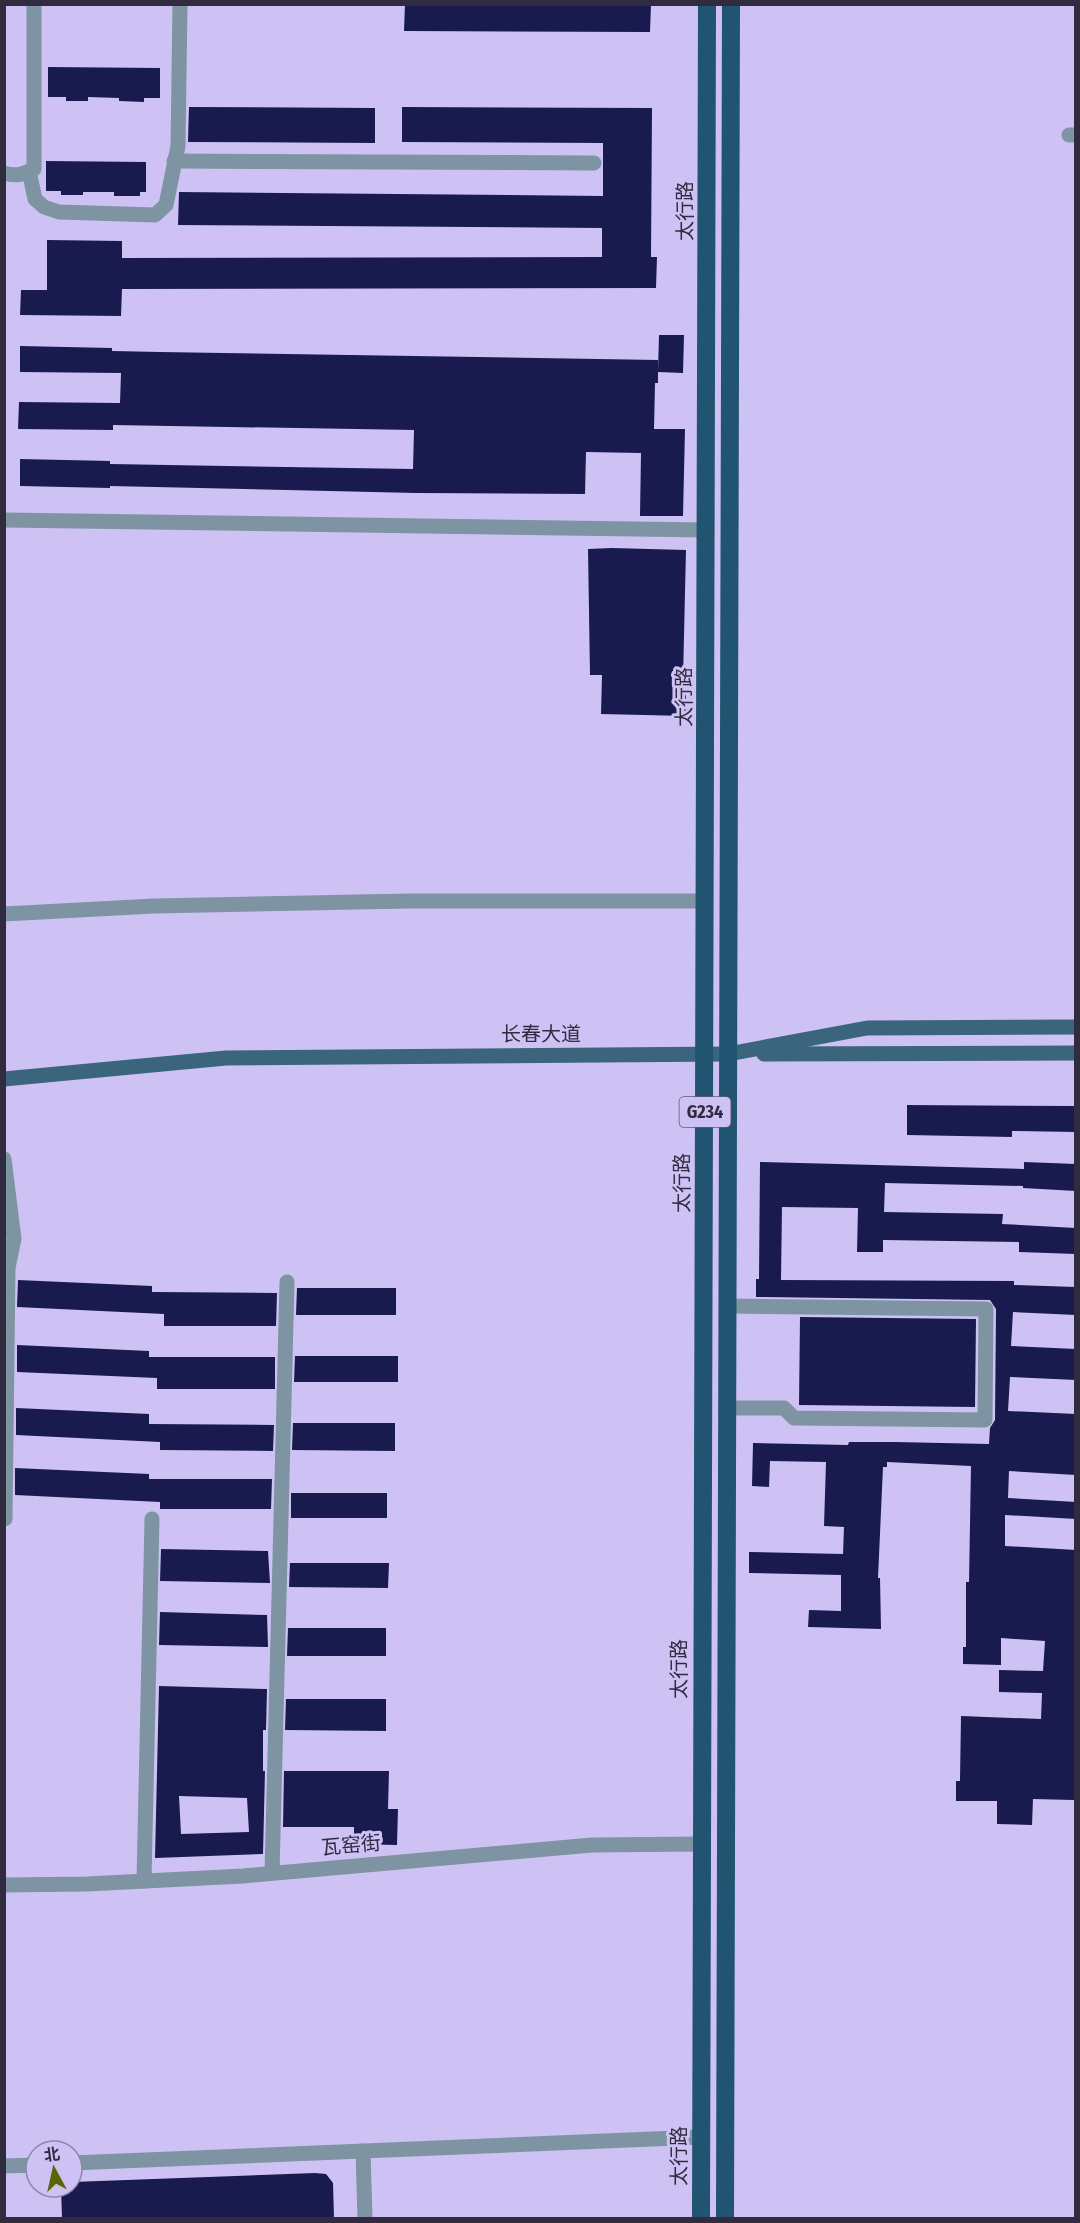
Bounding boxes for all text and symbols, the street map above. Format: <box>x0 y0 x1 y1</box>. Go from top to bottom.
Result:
street label: 太行路 <box>673 181 697 241</box>
street label: 太行路 <box>672 667 696 727</box>
street label: 长春大道 <box>501 1022 581 1046</box>
road number: G234 <box>680 1097 730 1127</box>
street label: 太行路 <box>670 1153 694 1213</box>
street label: 太行路 <box>667 1639 691 1699</box>
street label: 瓦窑街 <box>320 1830 382 1860</box>
street label: 太行路 <box>667 2126 691 2186</box>
north arrow <box>24 2139 84 2199</box>
text: 北 <box>43 2144 61 2165</box>

